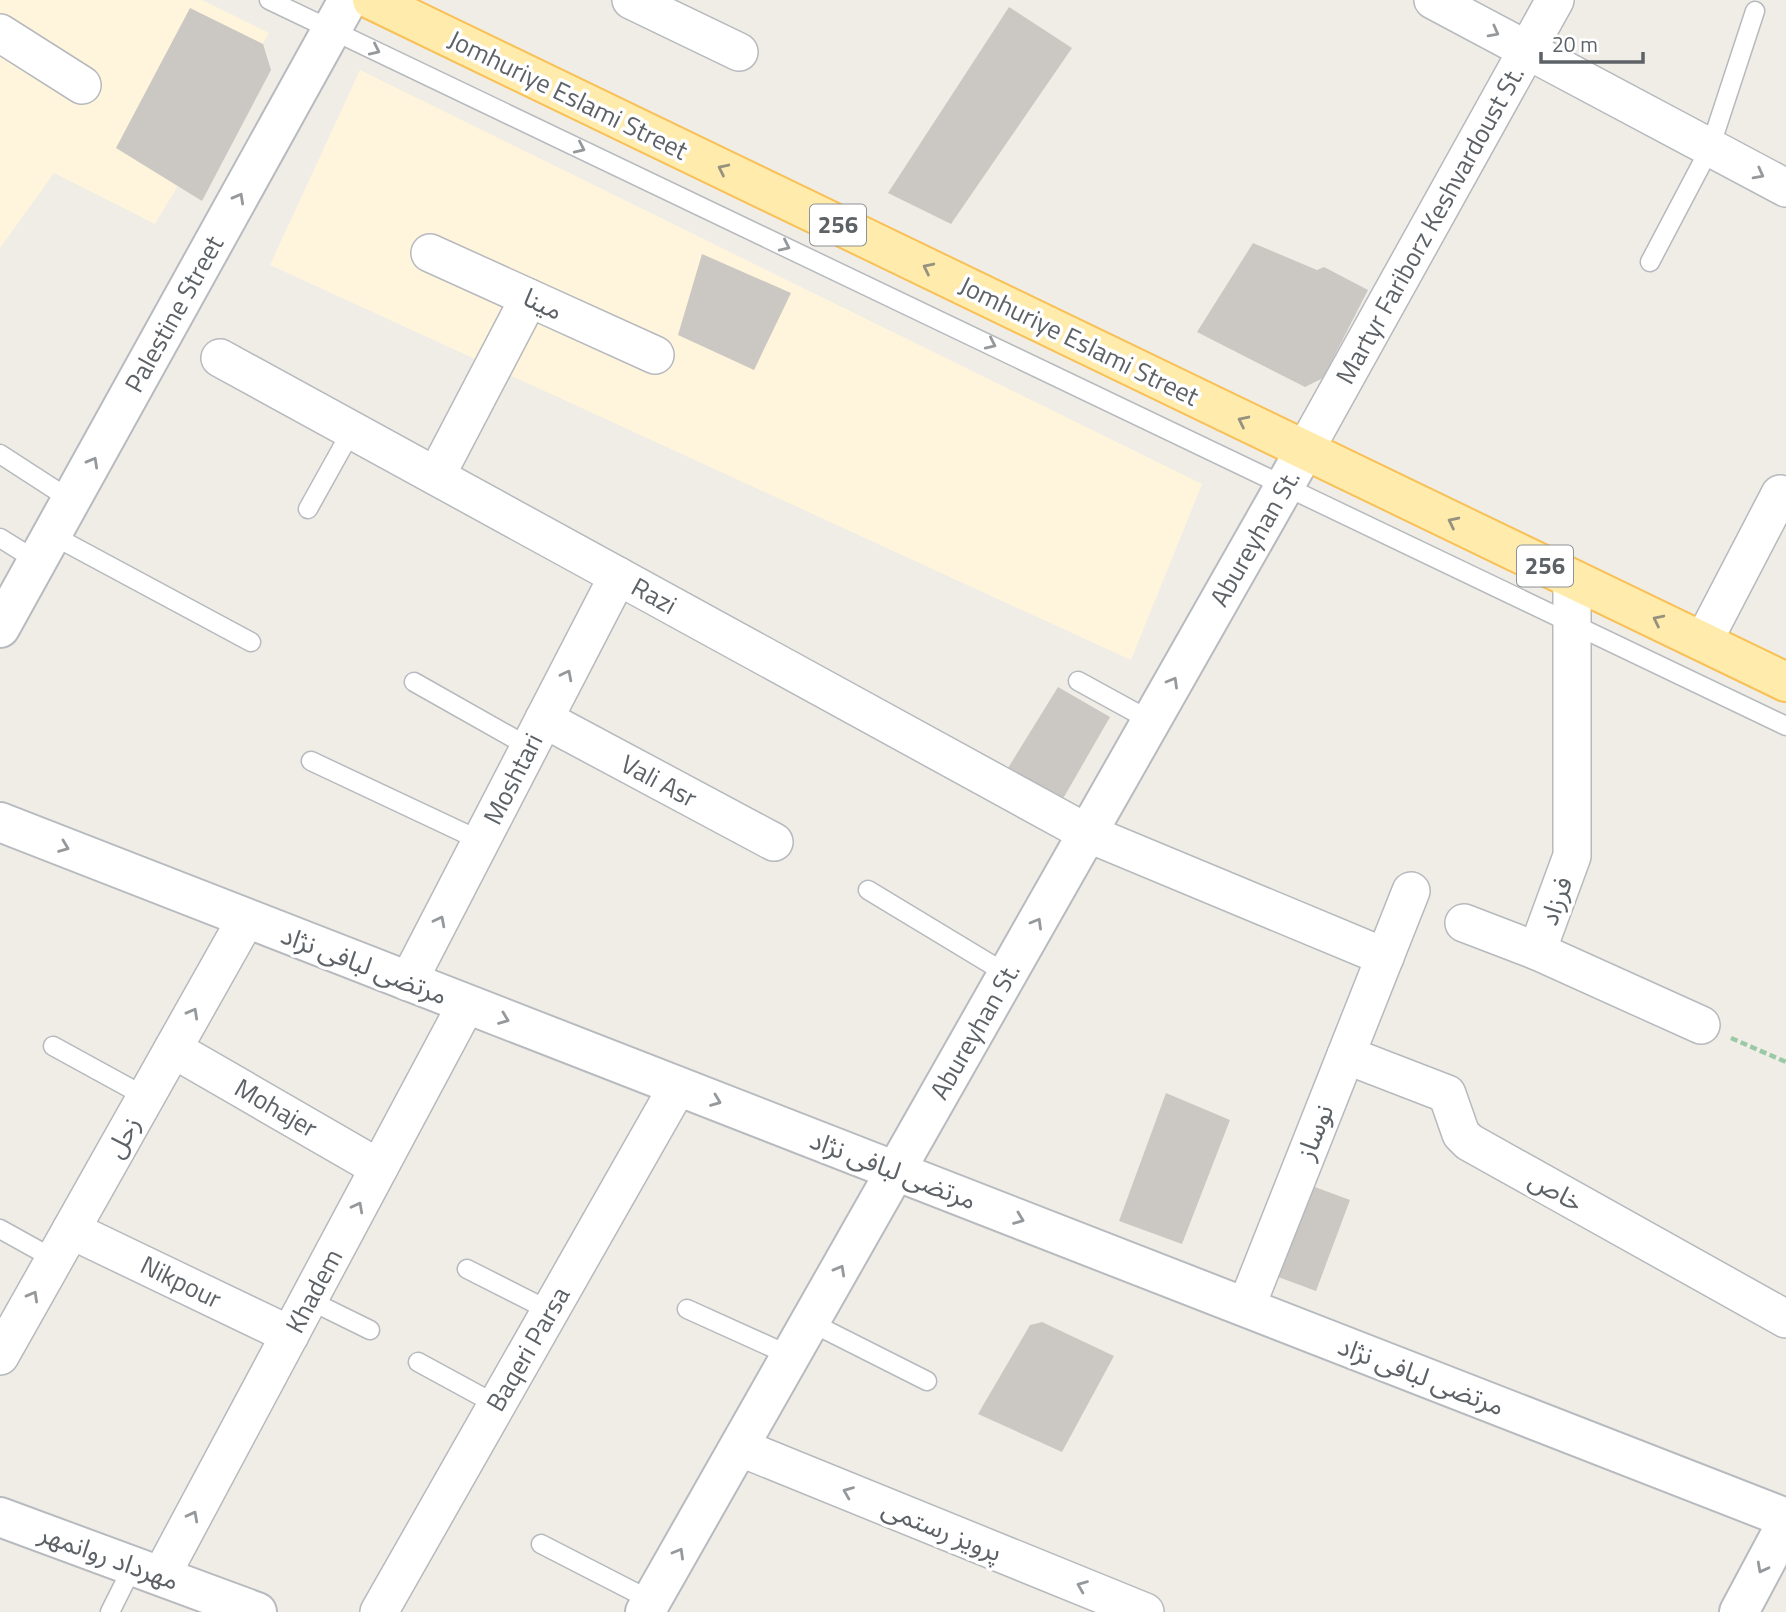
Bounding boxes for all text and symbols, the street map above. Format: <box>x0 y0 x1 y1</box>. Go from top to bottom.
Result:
street label: Jomhuriye Eslami Street <box>442 20 695 170</box>
scale bar <box>1541 21 1642 65</box>
one-way arrow <box>1486 24 1499 37</box>
text: 20 m <box>1552 28 1598 60</box>
one-way arrow <box>367 42 380 56</box>
street label: Martyr Fariborz Keshvardoust St. <box>1325 58 1534 391</box>
one-way arrow <box>573 140 585 154</box>
one-way arrow <box>718 164 730 178</box>
one-way arrow <box>1752 166 1764 179</box>
one-way arrow <box>230 193 244 206</box>
road number: 256 <box>810 205 866 246</box>
street label: Palestine Street <box>114 228 233 399</box>
one-way arrow <box>778 238 790 252</box>
one-way arrow <box>923 263 935 277</box>
street label: Jomhuriye Eslami Street <box>953 266 1206 416</box>
street label: مینا <box>517 277 570 330</box>
one-way arrow <box>984 336 996 350</box>
one-way arrow <box>1238 415 1250 429</box>
one-way arrow <box>85 456 98 469</box>
street label: Abureyhan St. <box>1200 462 1310 614</box>
one-way arrow <box>1448 516 1460 530</box>
road number: 256 <box>1517 546 1573 586</box>
street label: Razi <box>624 567 684 624</box>
one-way arrow <box>1653 615 1665 629</box>
one-way arrow <box>558 670 572 683</box>
one-way arrow <box>1165 677 1178 689</box>
street label: Moshtari <box>473 726 552 831</box>
street label: Vali Asr <box>614 744 704 817</box>
one-way arrow <box>57 838 69 852</box>
street label: فرزاد <box>1529 871 1582 931</box>
street label: مرتضی لبافی نژاد <box>275 915 453 1014</box>
one-way arrow <box>431 916 445 928</box>
one-way arrow <box>1029 917 1042 930</box>
street label: Abureyhan St. <box>920 955 1030 1107</box>
one-way arrow <box>185 1007 198 1020</box>
one-way arrow <box>497 1011 509 1025</box>
street label: Mohajer <box>227 1068 325 1147</box>
one-way arrow <box>709 1093 721 1107</box>
street label: نوساز <box>1285 1098 1343 1166</box>
street label: زحل <box>95 1109 150 1165</box>
street label: مرتضی لبافی نژاد <box>804 1120 982 1219</box>
street label: خاص <box>1522 1160 1591 1221</box>
one-way arrow <box>350 1202 364 1215</box>
one-way arrow <box>1013 1210 1025 1224</box>
street label: Khadem <box>275 1242 352 1340</box>
street label: Nikpour <box>134 1245 228 1318</box>
one-way arrow <box>832 1264 845 1277</box>
street label: Baqeri Parsa <box>476 1279 579 1419</box>
one-way arrow <box>25 1291 38 1304</box>
street label: مرتضی لبافی نژاد <box>1332 1326 1510 1425</box>
one-way arrow <box>843 1486 855 1500</box>
street label: پرویز رستمی <box>876 1488 1008 1571</box>
one-way arrow <box>185 1511 199 1523</box>
street label: مهرداد روانمهر <box>33 1513 184 1600</box>
one-way arrow <box>671 1547 684 1560</box>
one-way arrow <box>1757 1561 1771 1573</box>
one-way arrow <box>1077 1581 1089 1595</box>

